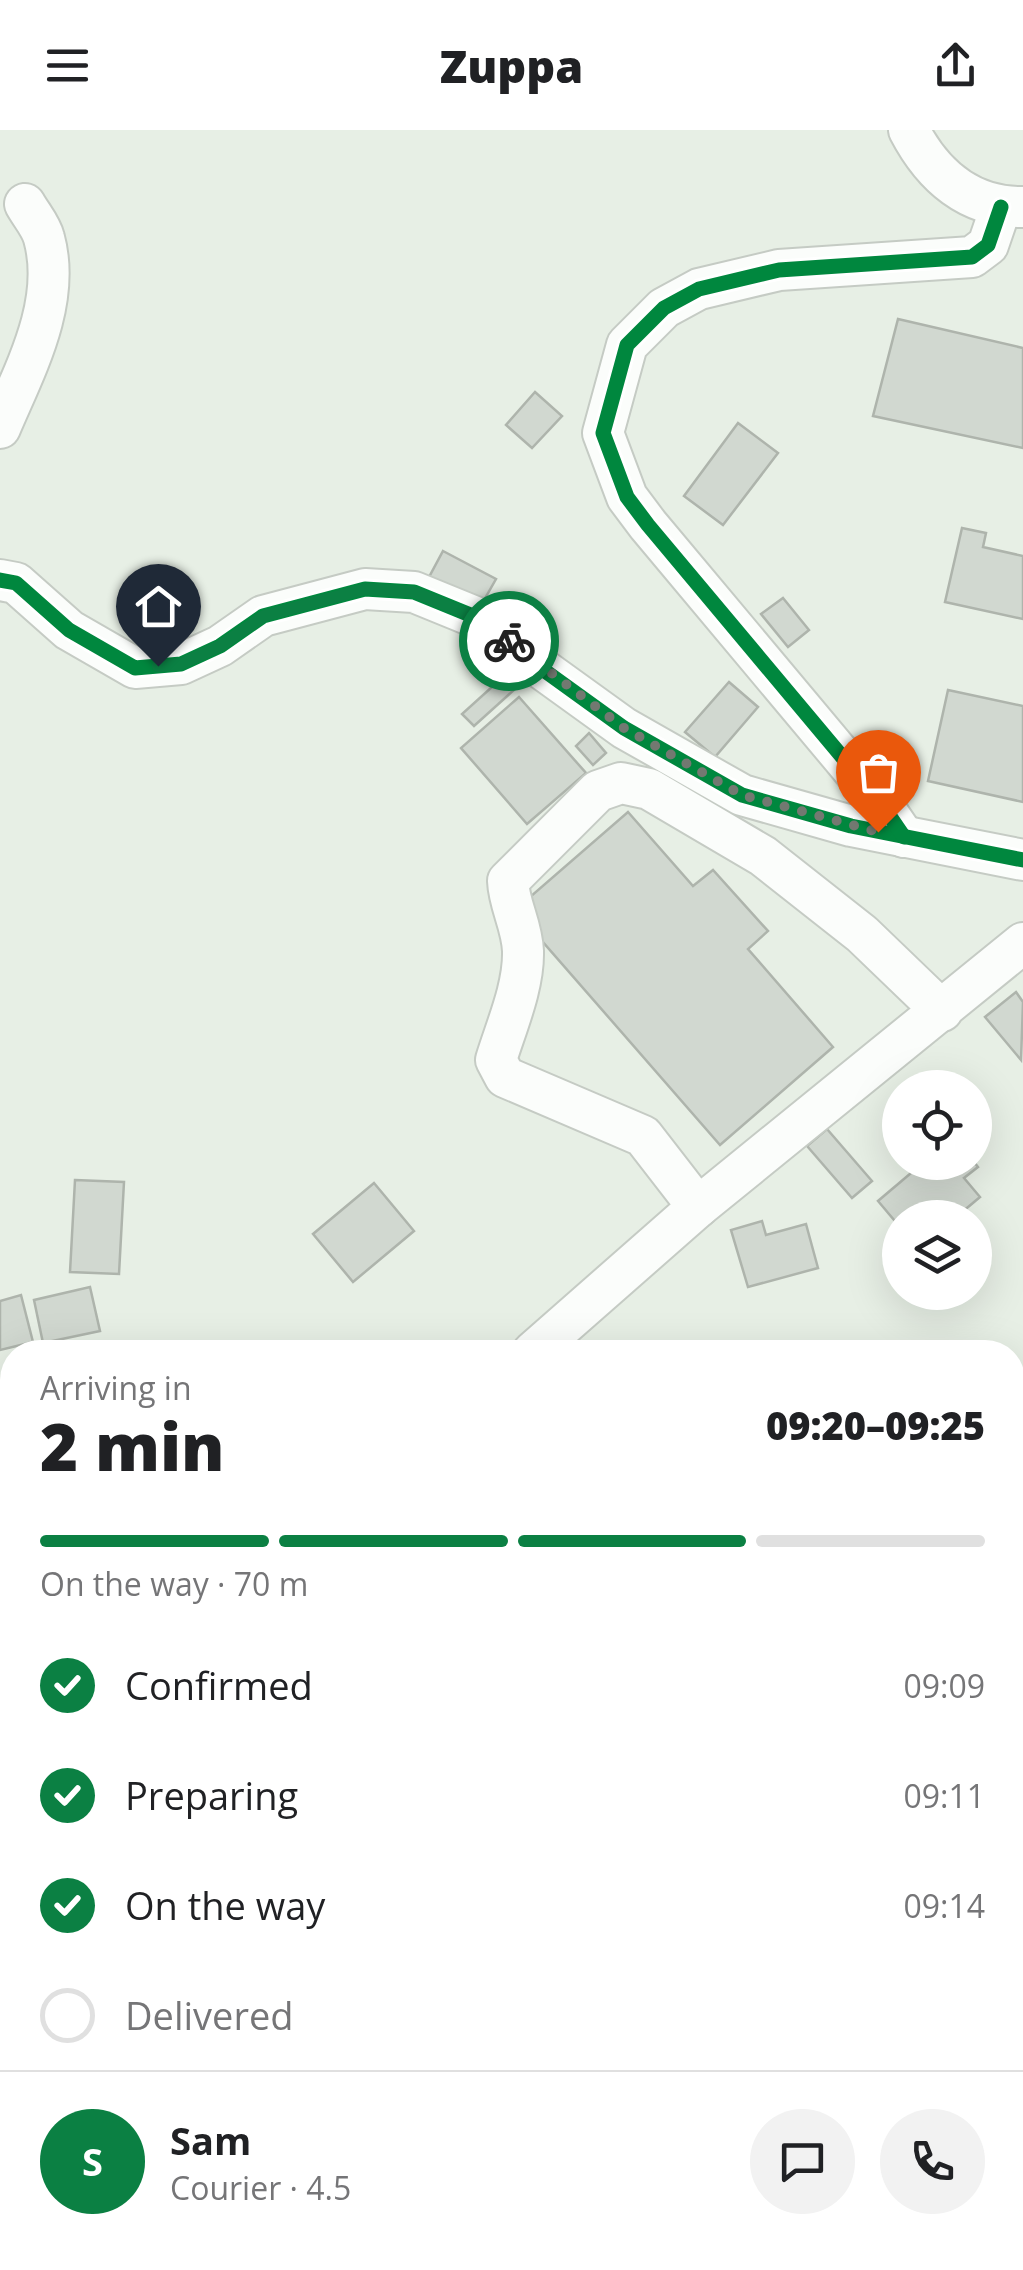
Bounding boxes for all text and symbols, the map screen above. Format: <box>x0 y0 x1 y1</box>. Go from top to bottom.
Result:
text: Zuppa <box>440 35 583 96</box>
icon: menu <box>40 38 95 93</box>
icon: share <box>928 38 983 93</box>
pin <box>116 564 201 667</box>
icon: home <box>131 579 186 634</box>
courier <box>459 591 559 691</box>
icon: bike <box>482 614 537 669</box>
pin <box>836 730 921 833</box>
icon: bag <box>851 745 906 800</box>
map controls <box>882 1070 992 1310</box>
button: locate <box>882 1070 992 1180</box>
button: layers <box>882 1200 992 1310</box>
text: Arriving in <box>40 1366 192 1409</box>
text: 09:20–09:25 <box>766 1399 985 1451</box>
text: 2 min <box>40 1402 225 1490</box>
text: On the way · 70 m <box>40 1562 308 1605</box>
icon: check <box>40 1658 95 1713</box>
text: Confirmed <box>125 1659 313 1711</box>
text: 09:09 <box>903 1664 985 1707</box>
icon: check <box>40 1768 95 1823</box>
text: Preparing <box>125 1769 298 1821</box>
text: 09:11 <box>903 1774 985 1817</box>
icon: check <box>40 1878 95 1933</box>
text: On the way <box>125 1879 325 1931</box>
text: 09:14 <box>903 1884 985 1927</box>
text: Delivered <box>125 1989 294 2041</box>
button: chat <box>750 2109 855 2214</box>
button: phone <box>880 2109 985 2214</box>
text: Sam <box>170 2114 251 2166</box>
text: S <box>82 2135 103 2187</box>
text: Courier · 4.5 <box>170 2166 351 2209</box>

